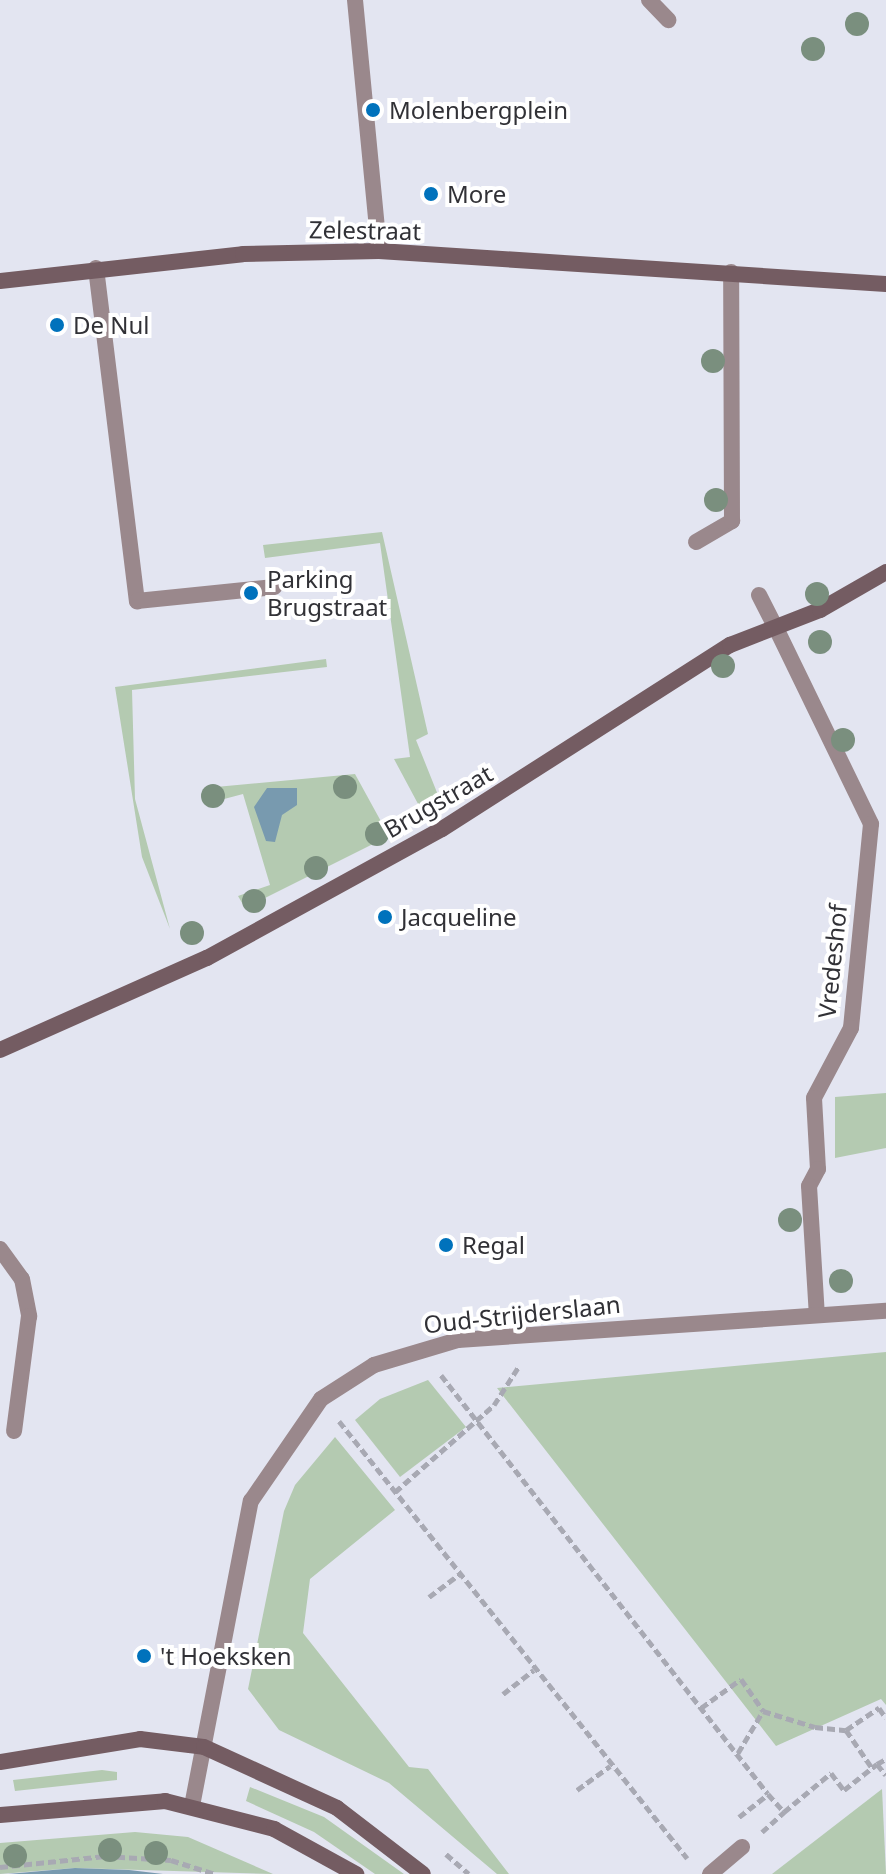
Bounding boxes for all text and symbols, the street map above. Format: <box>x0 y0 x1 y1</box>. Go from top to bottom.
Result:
place label: Molenbergplein <box>389 96 568 124</box>
marker: Molenbergplein <box>364 101 382 119</box>
place label: More <box>447 180 506 208</box>
marker: More <box>422 185 440 203</box>
street label: Zelestraat <box>309 215 421 245</box>
place label: De Nul <box>73 311 150 339</box>
marker: De Nul <box>48 316 66 334</box>
place label: Parking Brugstraat <box>267 565 387 621</box>
marker: Parking Brugstraat <box>242 584 260 602</box>
street label: Brugstraat <box>379 758 497 844</box>
place label: Jacqueline <box>401 903 516 931</box>
street label: Vredeshof <box>812 903 852 1019</box>
marker: Jacqueline <box>376 908 394 926</box>
place label: Regal <box>462 1231 525 1259</box>
marker: Regal <box>437 1236 455 1254</box>
street label: Oud-Strijderslaan <box>422 1289 622 1339</box>
place label: 't Hoeksken <box>160 1642 292 1670</box>
marker: 't Hoeksken <box>135 1647 153 1665</box>

